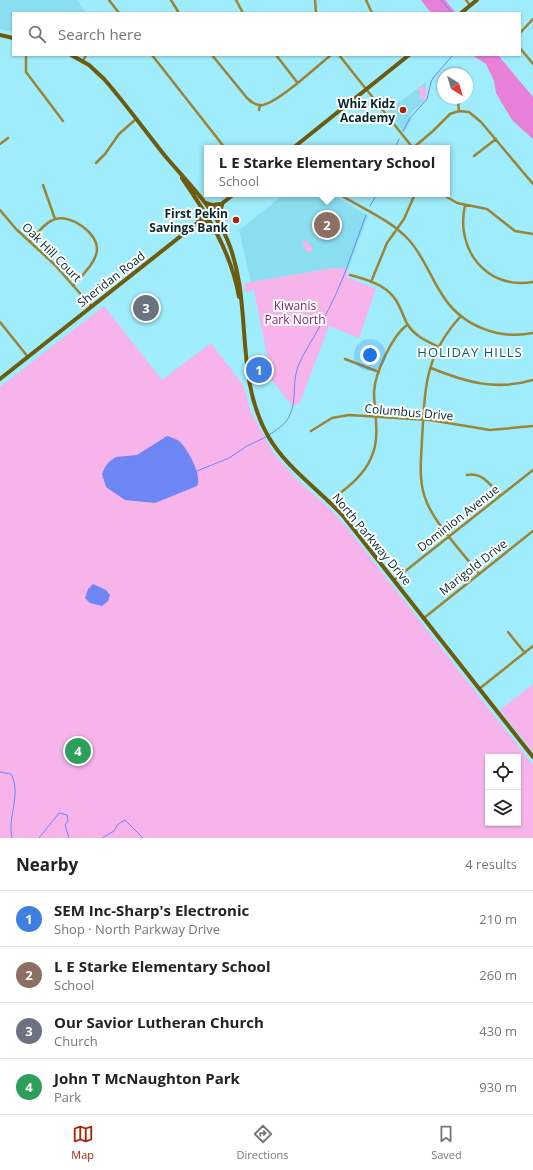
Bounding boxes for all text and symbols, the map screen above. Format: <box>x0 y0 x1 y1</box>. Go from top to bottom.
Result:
search box <box>12 12 521 56</box>
icon: search <box>26 23 48 45</box>
text: Search here <box>58 24 142 44</box>
north arrow <box>437 68 473 104</box>
place label: Whiz Kidz Academy <box>338 95 395 126</box>
marker: Whiz Kidz Academy <box>398 105 408 115</box>
popup <box>204 145 450 197</box>
text: L E Starke Elementary School <box>219 152 435 172</box>
text: School <box>219 172 259 190</box>
place label: First Pekin Savings Bank <box>149 205 229 236</box>
pin: 2 <box>314 210 340 240</box>
marker: First Pekin Savings Bank <box>231 215 241 225</box>
street label: Oak Hill Court <box>18 218 86 286</box>
street label: Sheridan Road <box>74 247 148 311</box>
pin: 3 <box>133 293 159 323</box>
park label: Kiwanis Park North <box>264 297 326 328</box>
district label: HOLIDAY HILLS <box>417 343 523 361</box>
your location <box>360 345 380 365</box>
pin: 1 <box>246 355 272 385</box>
street label: Columbus Drive <box>364 400 454 424</box>
street label: Dominion Avenue <box>413 480 503 555</box>
street label: North Parkway Drive <box>328 489 416 589</box>
street label: Marigold Drive <box>435 535 511 599</box>
pin: 4 <box>65 736 91 766</box>
map controls <box>485 754 521 826</box>
button: locate <box>485 754 521 790</box>
button: layers <box>485 790 521 826</box>
text: Nearby <box>16 853 78 876</box>
text: 4 results <box>465 855 517 873</box>
text: SEM Inc-Sharp's Electronic <box>54 900 249 920</box>
text: 1 <box>25 910 33 928</box>
text: 210 m <box>479 910 517 928</box>
text: Shop · North Parkway Drive <box>54 920 220 938</box>
text: L E Starke Elementary School <box>54 956 270 976</box>
text: 2 <box>25 966 33 984</box>
text: 260 m <box>479 966 517 984</box>
text: School <box>54 976 94 994</box>
text: Our Savior Lutheran Church <box>54 1012 264 1032</box>
text: 3 <box>25 1022 33 1040</box>
text: 430 m <box>479 1022 517 1040</box>
text: Church <box>54 1032 98 1050</box>
text: John T McNaughton Park <box>54 1068 240 1088</box>
text: 4 <box>25 1078 33 1096</box>
text: 930 m <box>479 1078 517 1096</box>
text: Park <box>54 1088 81 1106</box>
tab: Map <box>71 1123 94 1162</box>
tab: Directions <box>237 1123 289 1162</box>
tab: Saved <box>431 1123 462 1162</box>

